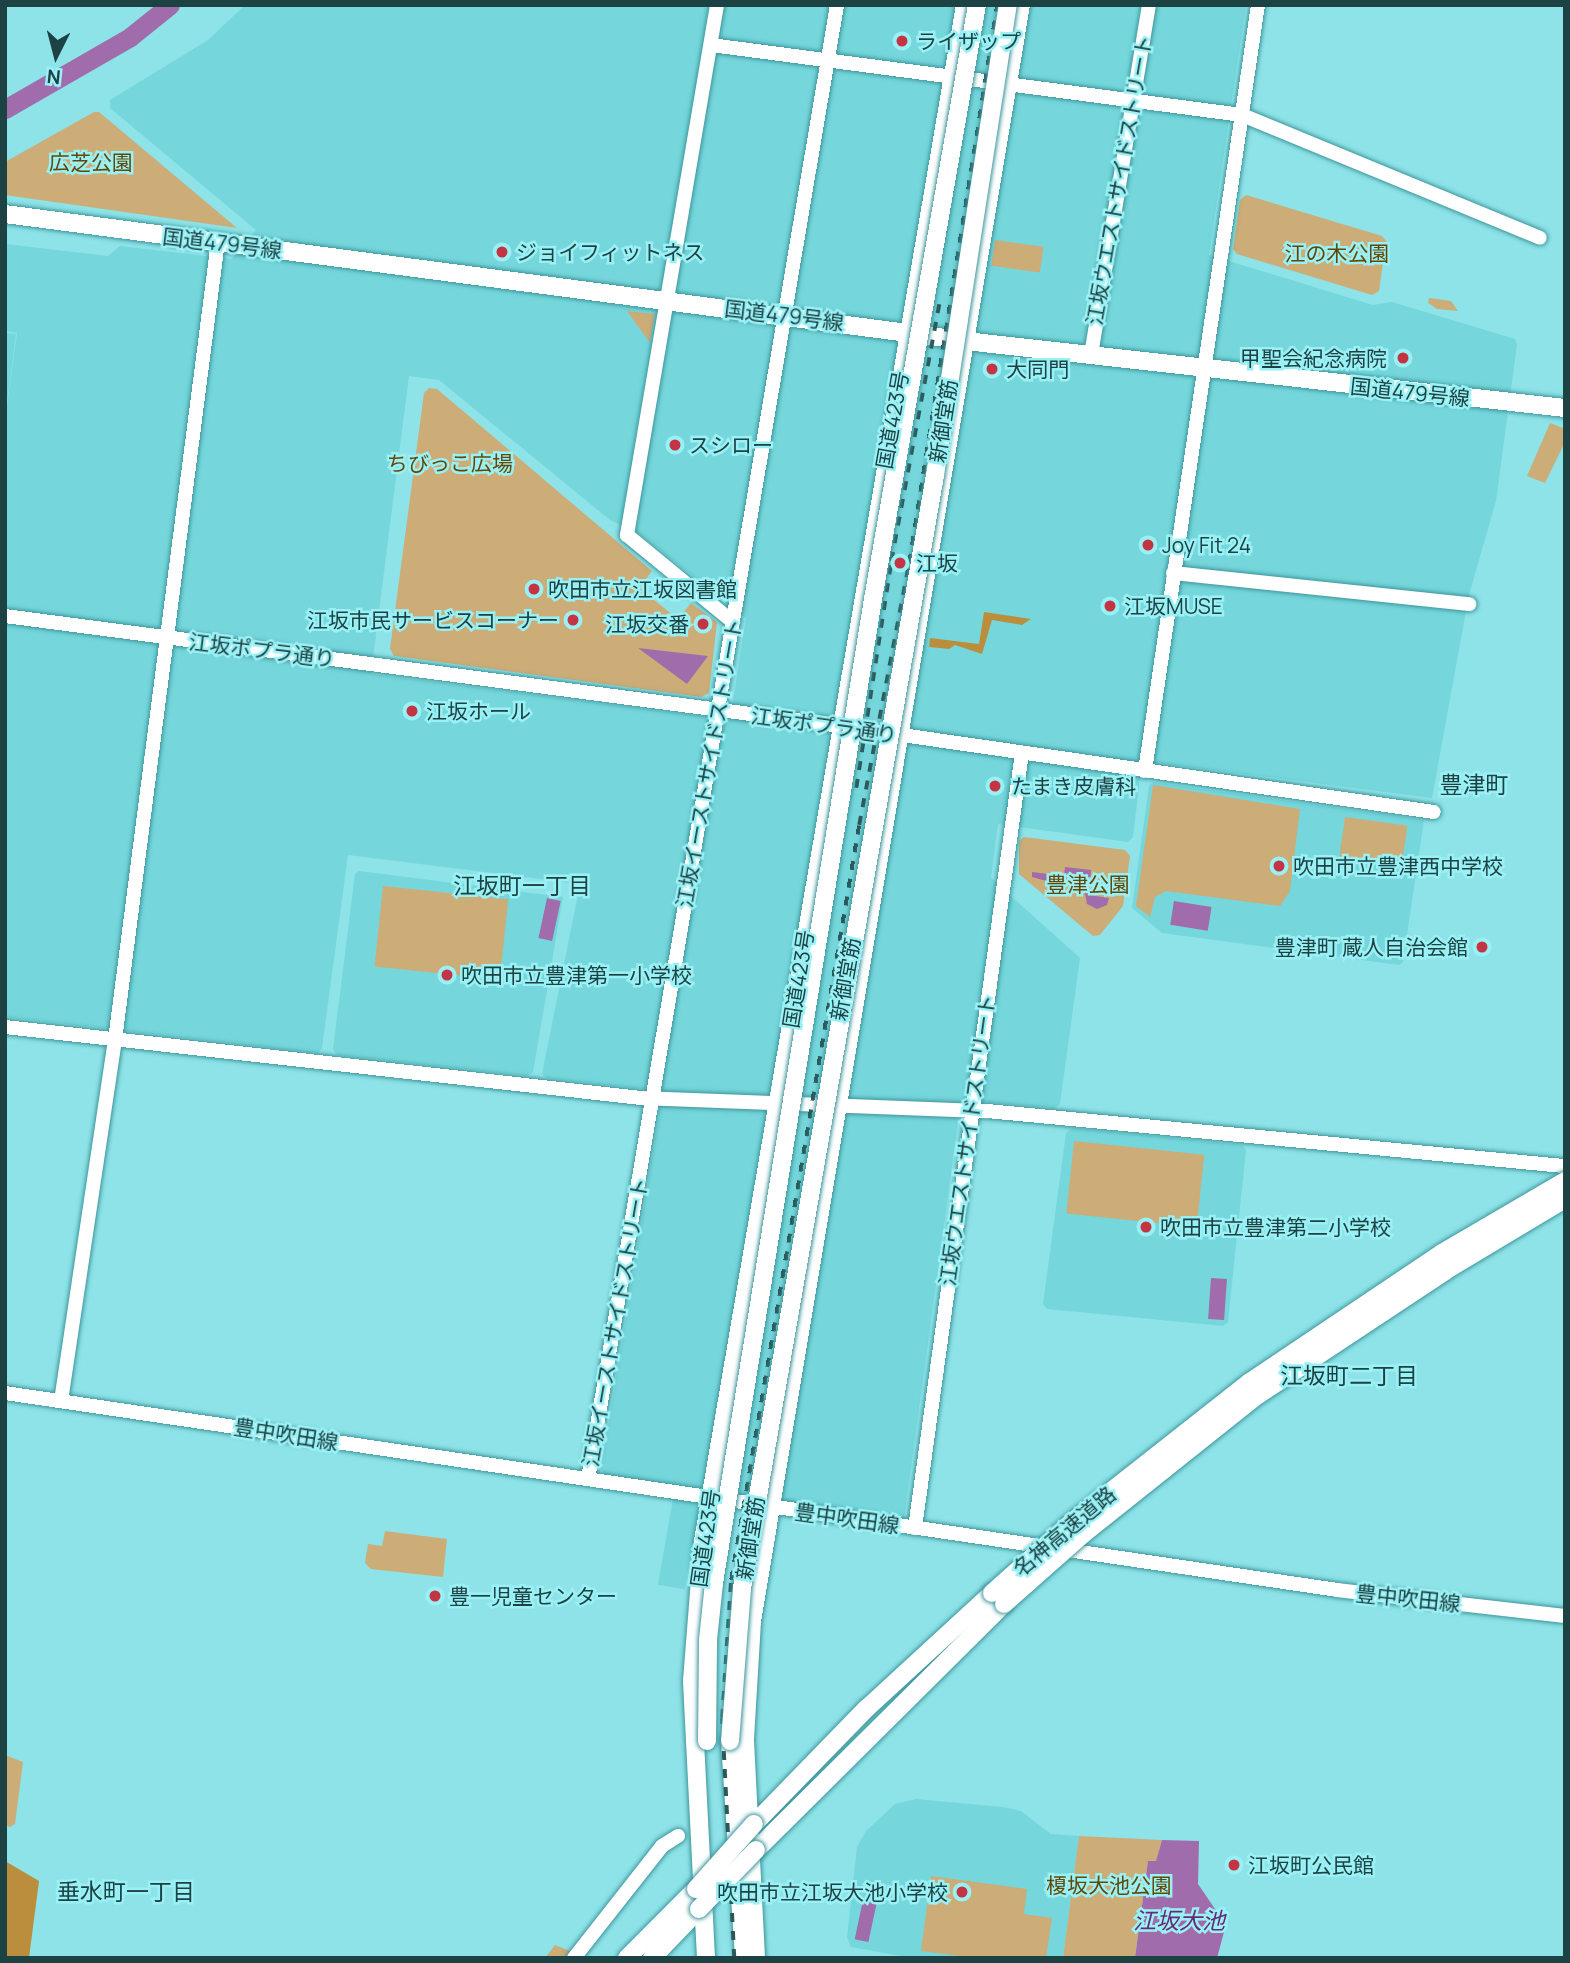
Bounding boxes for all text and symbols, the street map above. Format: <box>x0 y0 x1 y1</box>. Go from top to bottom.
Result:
north arrow <box>21 21 91 91</box>
place label: ライザップ <box>916 28 1021 54</box>
marker: ライザップ <box>894 33 910 49</box>
street label: 江坂ウエストサイドストリート <box>1081 33 1157 327</box>
text: N <box>46 63 62 91</box>
park label: 広芝公園 <box>49 149 133 175</box>
street label: 国道479号線 <box>161 223 283 263</box>
place label: ジョイフィットネス <box>516 239 705 265</box>
park label: 江の木公園 <box>1285 240 1389 266</box>
marker: ジョイフィットネス <box>494 244 510 260</box>
street label: 国道479号線 <box>723 295 845 335</box>
place label: 甲聖会紀念病院 <box>1240 345 1387 371</box>
marker: 甲聖会紀念病院 <box>1393 348 1413 368</box>
place label: 大同門 <box>1006 356 1069 382</box>
marker: 大同門 <box>984 361 1000 377</box>
street label: 国道423号 <box>871 369 913 471</box>
street label: 国道479号線 <box>1349 373 1471 411</box>
street label: 新御堂筋 <box>924 378 962 464</box>
place label: スシロー <box>689 432 773 458</box>
marker: スシロー <box>667 437 683 453</box>
park label: ちびっこ広場 <box>387 450 513 476</box>
place label: Joy Fit 24 <box>1162 532 1251 558</box>
marker: Joy Fit 24 <box>1140 537 1156 553</box>
place label: 江坂 <box>916 550 958 576</box>
marker: 江坂 <box>890 553 910 573</box>
place label: 吹田市立江坂図書館 <box>548 576 737 602</box>
marker: 吹田市立江坂図書館 <box>526 581 542 597</box>
place label: 江坂MUSE <box>1124 593 1223 619</box>
marker: 江坂MUSE <box>1102 598 1118 614</box>
place label: 江坂市民サービスコーナー <box>307 607 559 633</box>
place label: 江坂交番 <box>605 611 689 637</box>
marker: 江坂市民サービスコーナー <box>565 612 581 628</box>
street label: 江坂イーストサイドストリート <box>671 616 747 910</box>
marker: 江坂交番 <box>695 616 711 632</box>
street label: 江坂ポプラ通り <box>188 629 336 671</box>
place label: 江坂ホール <box>426 698 531 724</box>
street label: 江坂ポプラ通り <box>749 702 899 748</box>
marker: 江坂ホール <box>404 703 420 719</box>
district label: 豊津町 <box>1440 770 1508 798</box>
place label: たまき皮膚科 <box>1011 773 1137 799</box>
marker: たまき皮膚科 <box>985 776 1005 796</box>
place label: 吹田市立豊津西中学校 <box>1293 853 1503 879</box>
marker: 吹田市立豊津西中学校 <box>1271 858 1287 874</box>
district label: 江坂町一丁目 <box>453 871 591 899</box>
park label: 豊津公園 <box>1046 871 1130 897</box>
street label: 国道423号 <box>778 928 818 1030</box>
place label: 豊津町 蔵人自治会館 <box>1275 934 1468 960</box>
street label: 新御堂筋 <box>825 935 865 1023</box>
marker: 豊津町 蔵人自治会館 <box>1474 939 1490 955</box>
place label: 吹田市立豊津第一小学校 <box>461 962 692 988</box>
marker: 吹田市立豊津第一小学校 <box>439 967 455 983</box>
street label: 江坂ウエストサイドストリート <box>934 993 1000 1287</box>
street label: 江坂イーストサイドストリート <box>577 1175 653 1469</box>
place label: 吹田市立豊津第二小学校 <box>1160 1214 1391 1240</box>
marker: 吹田市立豊津第二小学校 <box>1138 1219 1154 1235</box>
district label: 江坂町二丁目 <box>1280 1361 1418 1389</box>
street label: 豊中吹田線 <box>232 1413 340 1455</box>
street label: 名神高速道路 <box>1008 1481 1120 1581</box>
street label: 国道423号 <box>686 1487 724 1589</box>
street label: 新御堂筋 <box>731 1495 769 1581</box>
street label: 豊中吹田線 <box>793 1498 901 1538</box>
street label: 豊中吹田線 <box>1354 1580 1462 1616</box>
place label: 豊一児童センター <box>449 1583 617 1609</box>
marker: 豊一児童センター <box>427 1588 443 1604</box>
place label: 江坂町公民館 <box>1248 1852 1374 1878</box>
marker: 江坂町公民館 <box>1226 1857 1242 1873</box>
park label: 榎坂大池公園 <box>1046 1872 1172 1898</box>
district label: 垂水町一丁目 <box>57 1877 195 1905</box>
place label: 吹田市立江坂大池小学校 <box>717 1879 948 1905</box>
marker: 吹田市立江坂大池小学校 <box>954 1884 970 1900</box>
water label: 江坂大池 <box>1133 1906 1225 1934</box>

